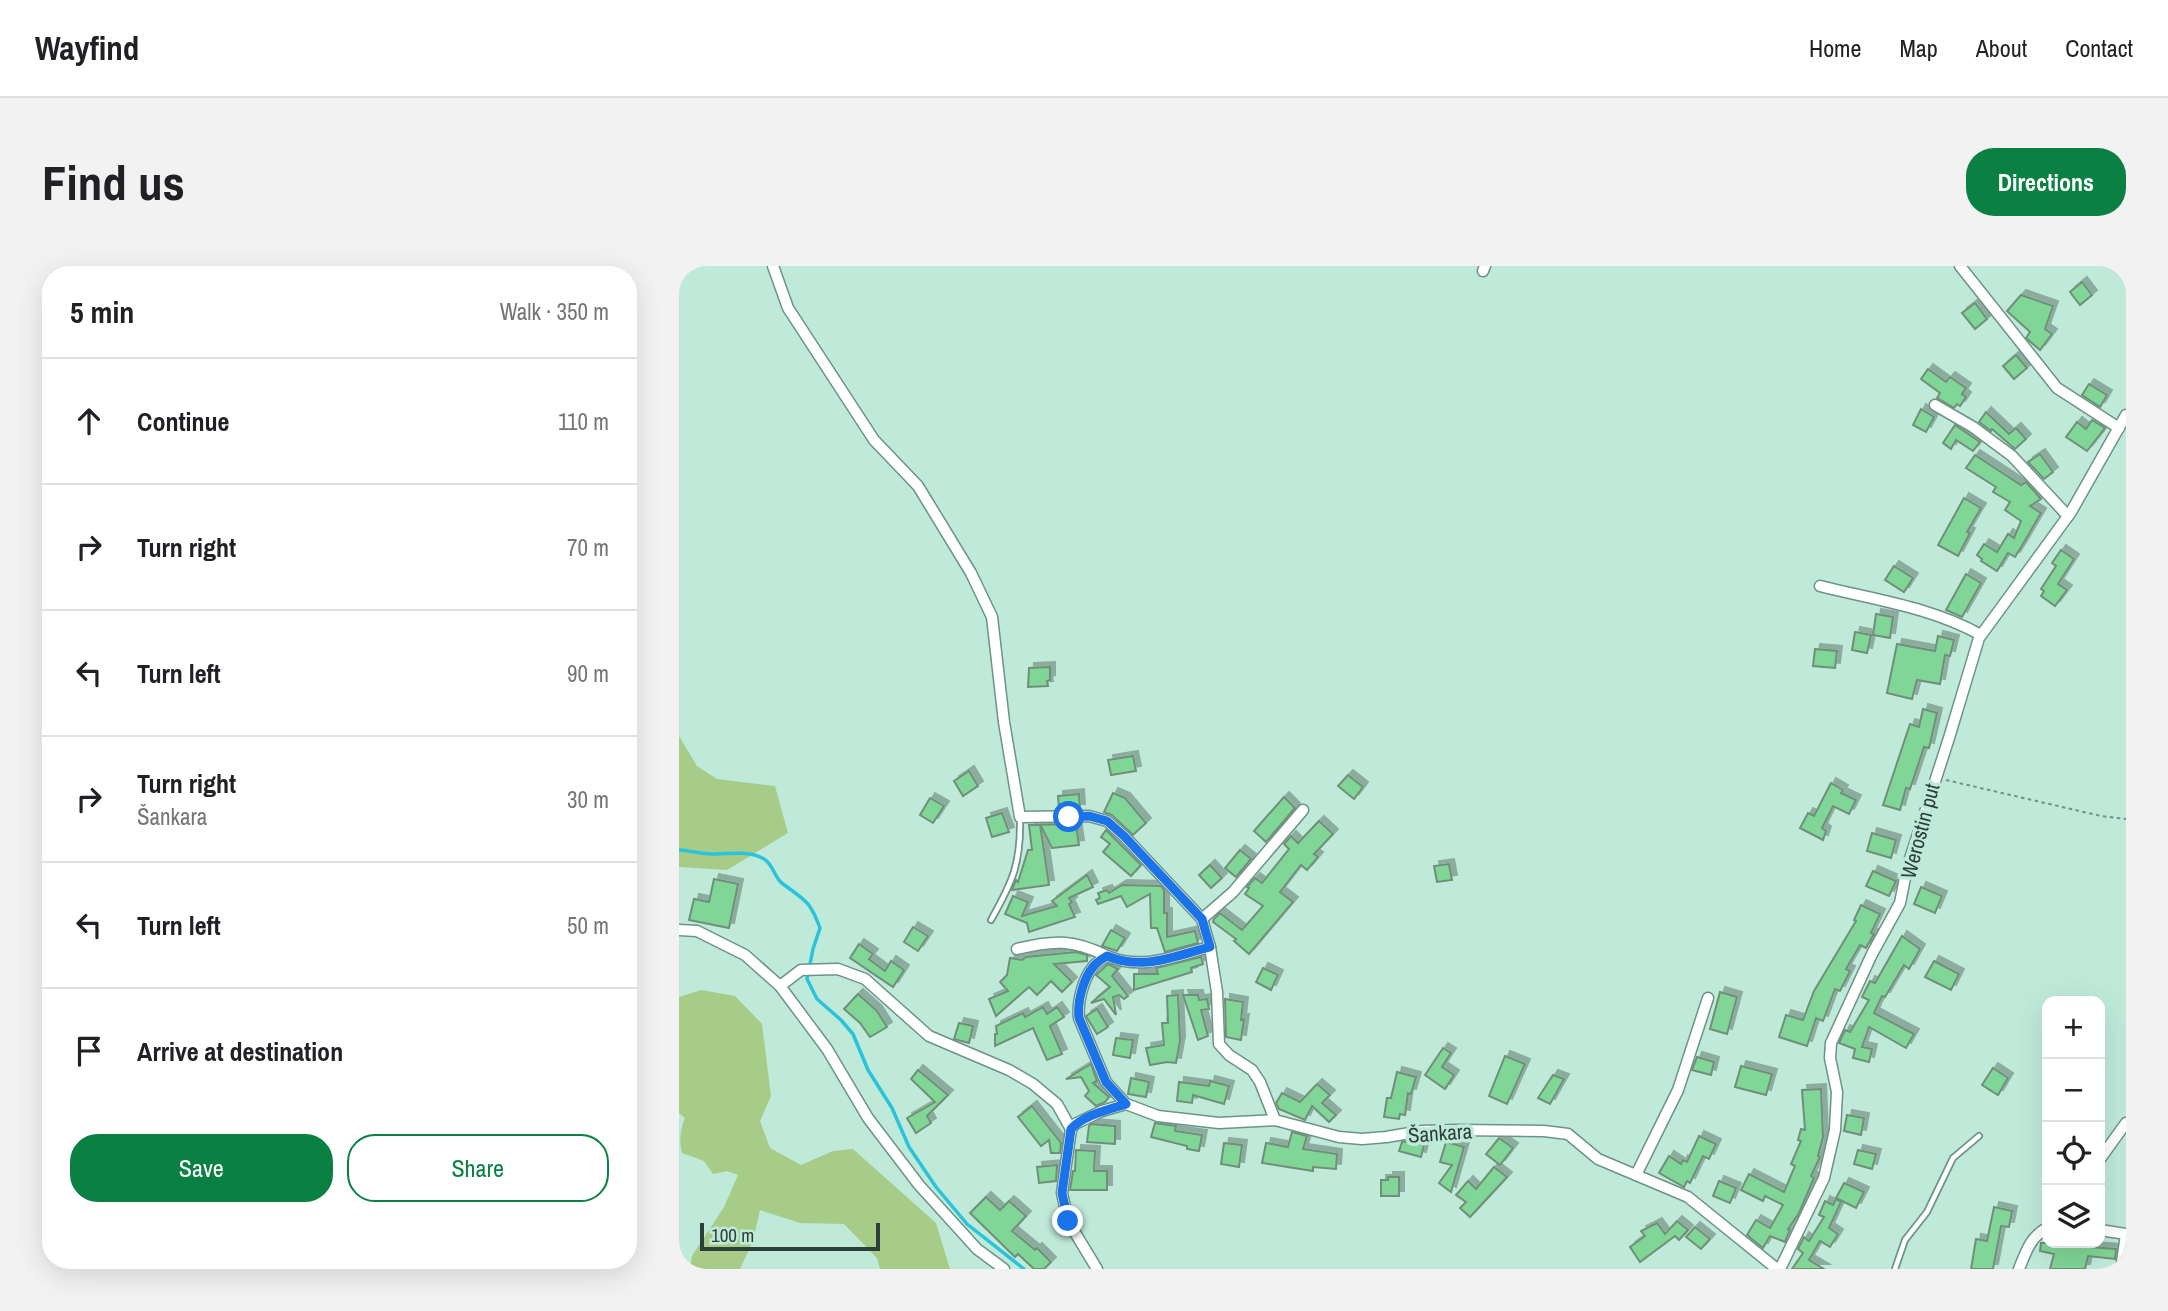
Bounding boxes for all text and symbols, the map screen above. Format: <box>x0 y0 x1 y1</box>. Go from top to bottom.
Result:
text: Wayfind <box>35 26 139 70</box>
text: Home <box>1809 32 1861 64</box>
text: Map <box>1899 32 1938 64</box>
text: About <box>1976 32 2027 64</box>
text: Contact <box>2065 32 2133 64</box>
button: Directions <box>1966 148 2126 216</box>
text: Find us <box>42 149 185 215</box>
text: 5 min <box>70 292 134 332</box>
text: Walk · 350 m <box>500 296 609 327</box>
icon: ahead <box>70 402 108 440</box>
text: Continue <box>137 404 229 439</box>
text: 110 m <box>558 406 609 437</box>
icon: right <box>70 528 108 566</box>
text: Turn right <box>137 530 236 565</box>
text: 70 m <box>567 532 609 563</box>
icon: left <box>70 654 108 692</box>
text: Turn left <box>137 656 221 691</box>
text: 90 m <box>567 658 609 689</box>
text: Turn right <box>137 766 236 801</box>
icon: right <box>70 780 108 818</box>
street label: Werostin put <box>1893 780 1947 882</box>
text: 30 m <box>567 784 609 815</box>
text: Šankara <box>137 801 207 832</box>
route start <box>1053 801 1084 832</box>
icon: left <box>70 906 108 944</box>
text: Turn left <box>137 908 221 943</box>
text: 50 m <box>567 910 609 941</box>
map controls <box>2042 996 2105 1248</box>
button: + <box>2042 996 2105 1059</box>
icon: arrive <box>70 1032 108 1070</box>
text: Arrive at destination <box>137 1034 343 1069</box>
button: − <box>2042 1059 2105 1122</box>
street label: Šankara <box>1407 1116 1473 1150</box>
button: locate <box>2042 1122 2105 1185</box>
button: Save <box>70 1134 333 1202</box>
button: Share <box>347 1134 609 1202</box>
button: layers <box>2042 1185 2105 1248</box>
route end <box>1052 1205 1083 1236</box>
scale bar <box>700 1220 880 1252</box>
text: 100 m <box>711 1222 754 1248</box>

